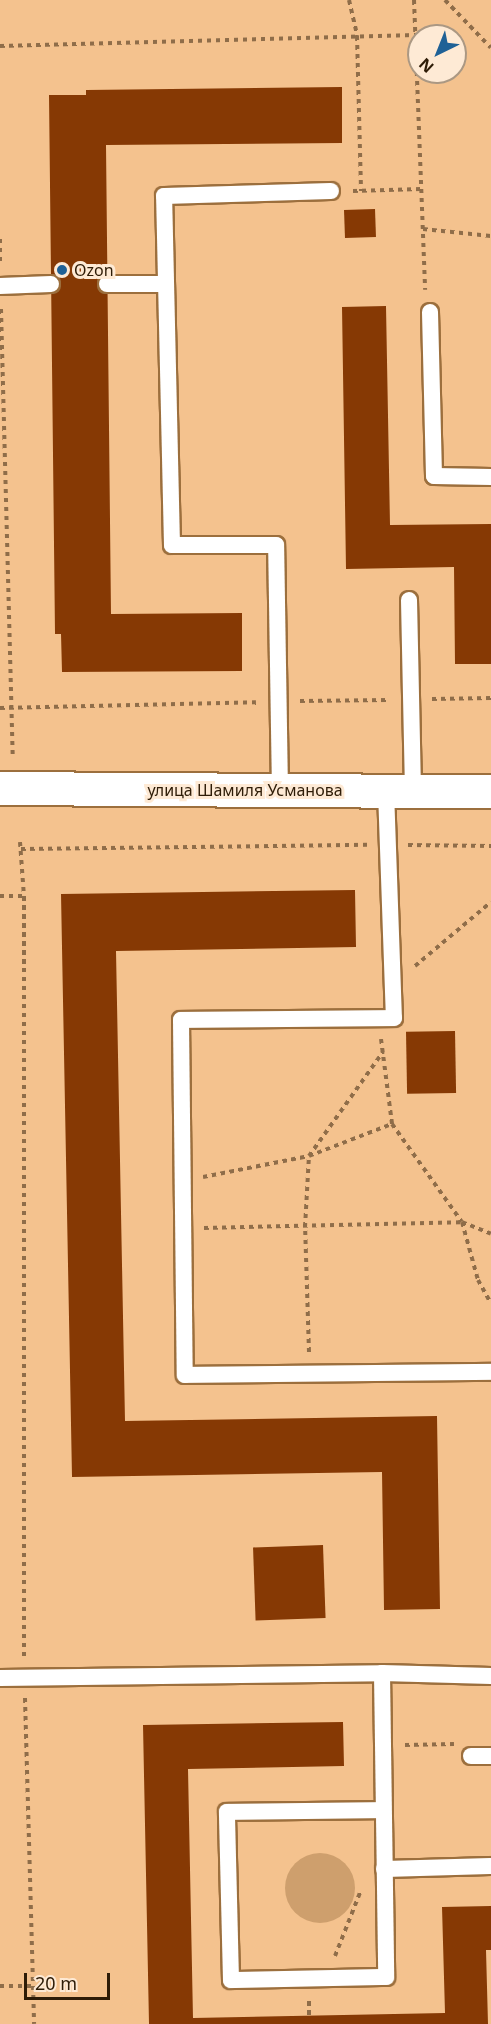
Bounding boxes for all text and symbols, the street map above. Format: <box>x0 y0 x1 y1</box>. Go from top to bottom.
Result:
north arrow <box>407 24 467 84</box>
text: N <box>414 53 438 78</box>
place label: Ozon <box>74 260 114 280</box>
marker: Ozon <box>55 263 69 277</box>
street label: улица Шамиля Усманова <box>147 780 343 800</box>
scale bar <box>27 1961 112 1999</box>
text: 20 m <box>35 1971 77 1995</box>

